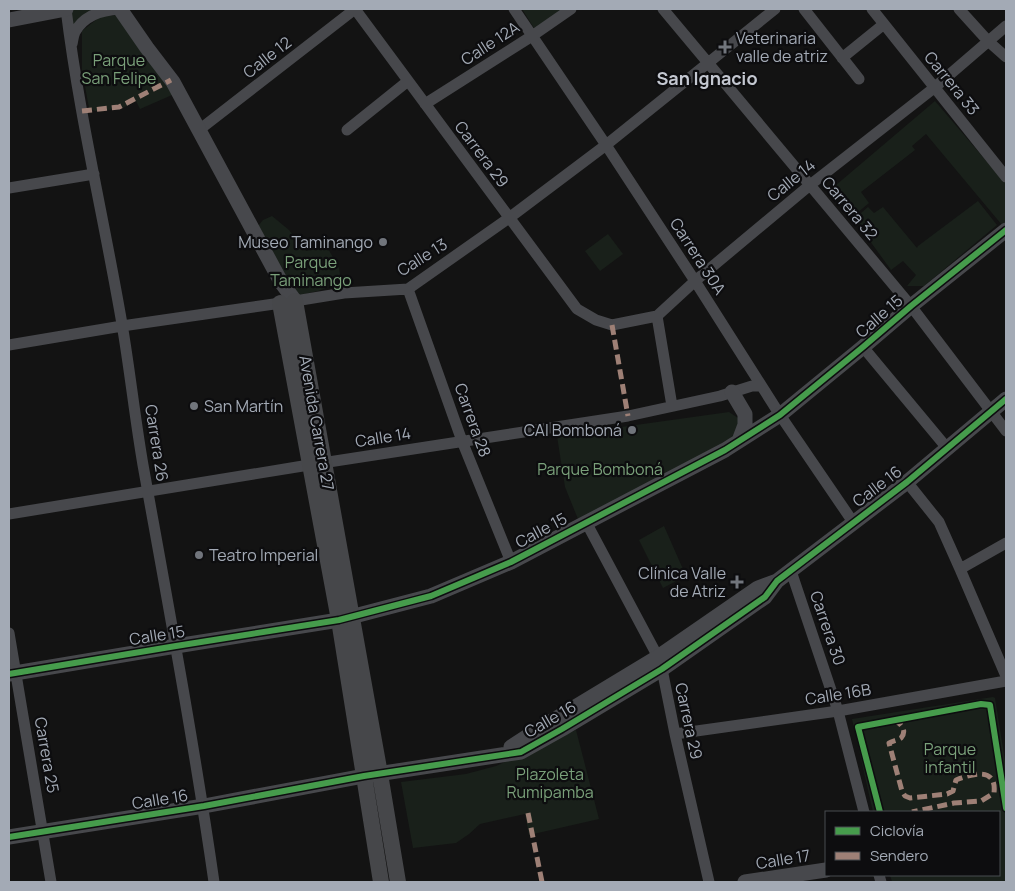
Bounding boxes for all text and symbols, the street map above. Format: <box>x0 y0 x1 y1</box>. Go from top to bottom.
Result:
street label: Calle 12A <box>457 16 523 70</box>
place label: Veterinaria valle de atriz <box>736 27 828 67</box>
street label: Calle 12 <box>238 31 296 83</box>
marker: Veterinaria valle de atriz <box>718 40 732 54</box>
street label: Carrera 33 <box>919 46 985 120</box>
park label: Parque San Felipe <box>82 49 156 89</box>
district label: San Ignacio <box>656 66 758 90</box>
street label: Carrera 29 <box>450 116 514 192</box>
street label: Calle 14 <box>762 154 820 206</box>
street label: Carrera 32 <box>817 172 883 244</box>
street label: Carrera 30A <box>665 213 731 299</box>
place label: Museo Taminango <box>238 231 373 253</box>
street label: Calle 13 <box>393 233 451 281</box>
marker: Museo Taminango <box>377 236 389 248</box>
park label: Parque Taminango <box>270 251 352 291</box>
street label: Calle 15 <box>851 289 907 343</box>
street label: Avenida Carrera 27 <box>294 354 340 492</box>
street label: Carrera 28 <box>449 380 497 460</box>
place label: San Martín <box>204 395 283 417</box>
marker: San Martín <box>188 400 200 412</box>
street label: Carrera 26 <box>140 403 174 483</box>
place label: CAI Bomboná <box>524 419 622 441</box>
street label: Calle 14 <box>354 422 412 452</box>
marker: CAI Bomboná <box>626 424 638 436</box>
park label: Parque Bomboná <box>537 458 663 480</box>
street label: Calle 16 <box>848 460 906 512</box>
street label: Calle 15 <box>511 507 571 553</box>
place label: Teatro Imperial <box>209 544 318 566</box>
marker: Teatro Imperial <box>193 549 205 561</box>
place label: Clínica Valle de Atriz <box>638 562 726 602</box>
marker: Clínica Valle de Atriz <box>730 575 744 589</box>
street label: Carrera 30 <box>805 588 851 668</box>
street label: Calle 15 <box>128 620 186 650</box>
street label: Calle 16B <box>804 678 873 710</box>
street label: Carrera 29 <box>670 681 708 761</box>
street label: Calle 16 <box>520 695 580 743</box>
street label: Carrera 25 <box>29 715 65 795</box>
park label: Parque infantil <box>924 738 976 778</box>
park label: Plazoleta Rumipamba <box>506 763 594 803</box>
street label: Calle 16 <box>130 784 190 814</box>
legend <box>825 811 1000 876</box>
text: Ciclovía <box>870 820 924 841</box>
street label: Calle 17 <box>754 844 812 874</box>
text: Sendero <box>870 845 929 866</box>

